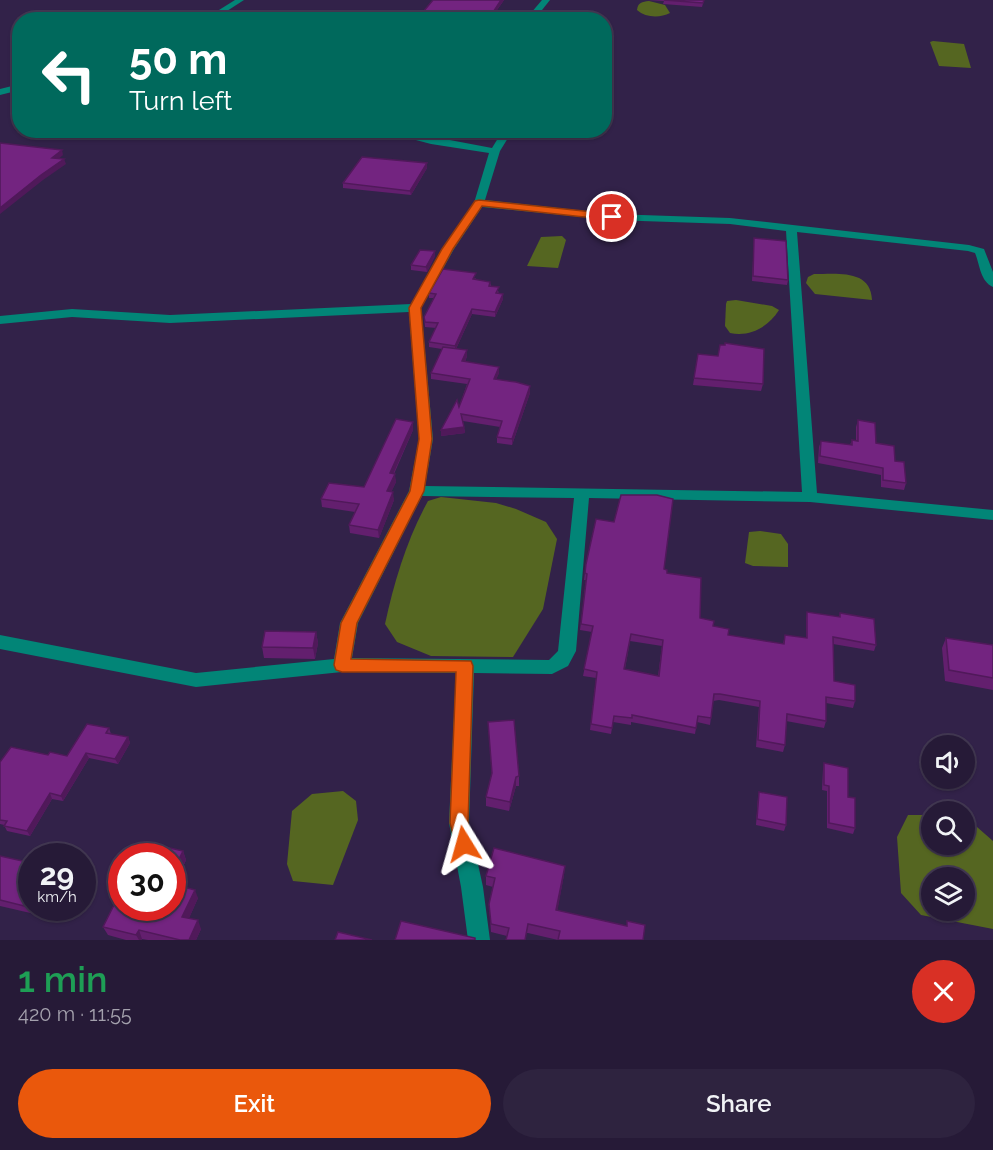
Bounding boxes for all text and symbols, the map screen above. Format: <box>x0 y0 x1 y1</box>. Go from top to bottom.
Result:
text: 50 m <box>129 35 227 84</box>
icon: left <box>30 36 108 114</box>
text: Turn left <box>129 85 232 116</box>
pin <box>586 191 637 242</box>
icon: arrive <box>595 200 628 233</box>
map controls <box>921 735 975 921</box>
button: sound <box>921 735 975 789</box>
button: search <box>921 801 975 855</box>
position arrow <box>432 812 496 876</box>
speed limit sign: 30 <box>108 843 186 921</box>
text: 29 <box>40 857 74 892</box>
button: layers <box>921 867 975 921</box>
text: km/h <box>37 888 77 906</box>
text: 1 min <box>18 958 107 1000</box>
button: close <box>912 960 975 1023</box>
text: 420 m · 11:55 <box>18 1002 132 1026</box>
button: Exit <box>18 1069 491 1138</box>
button: Share <box>503 1069 975 1138</box>

